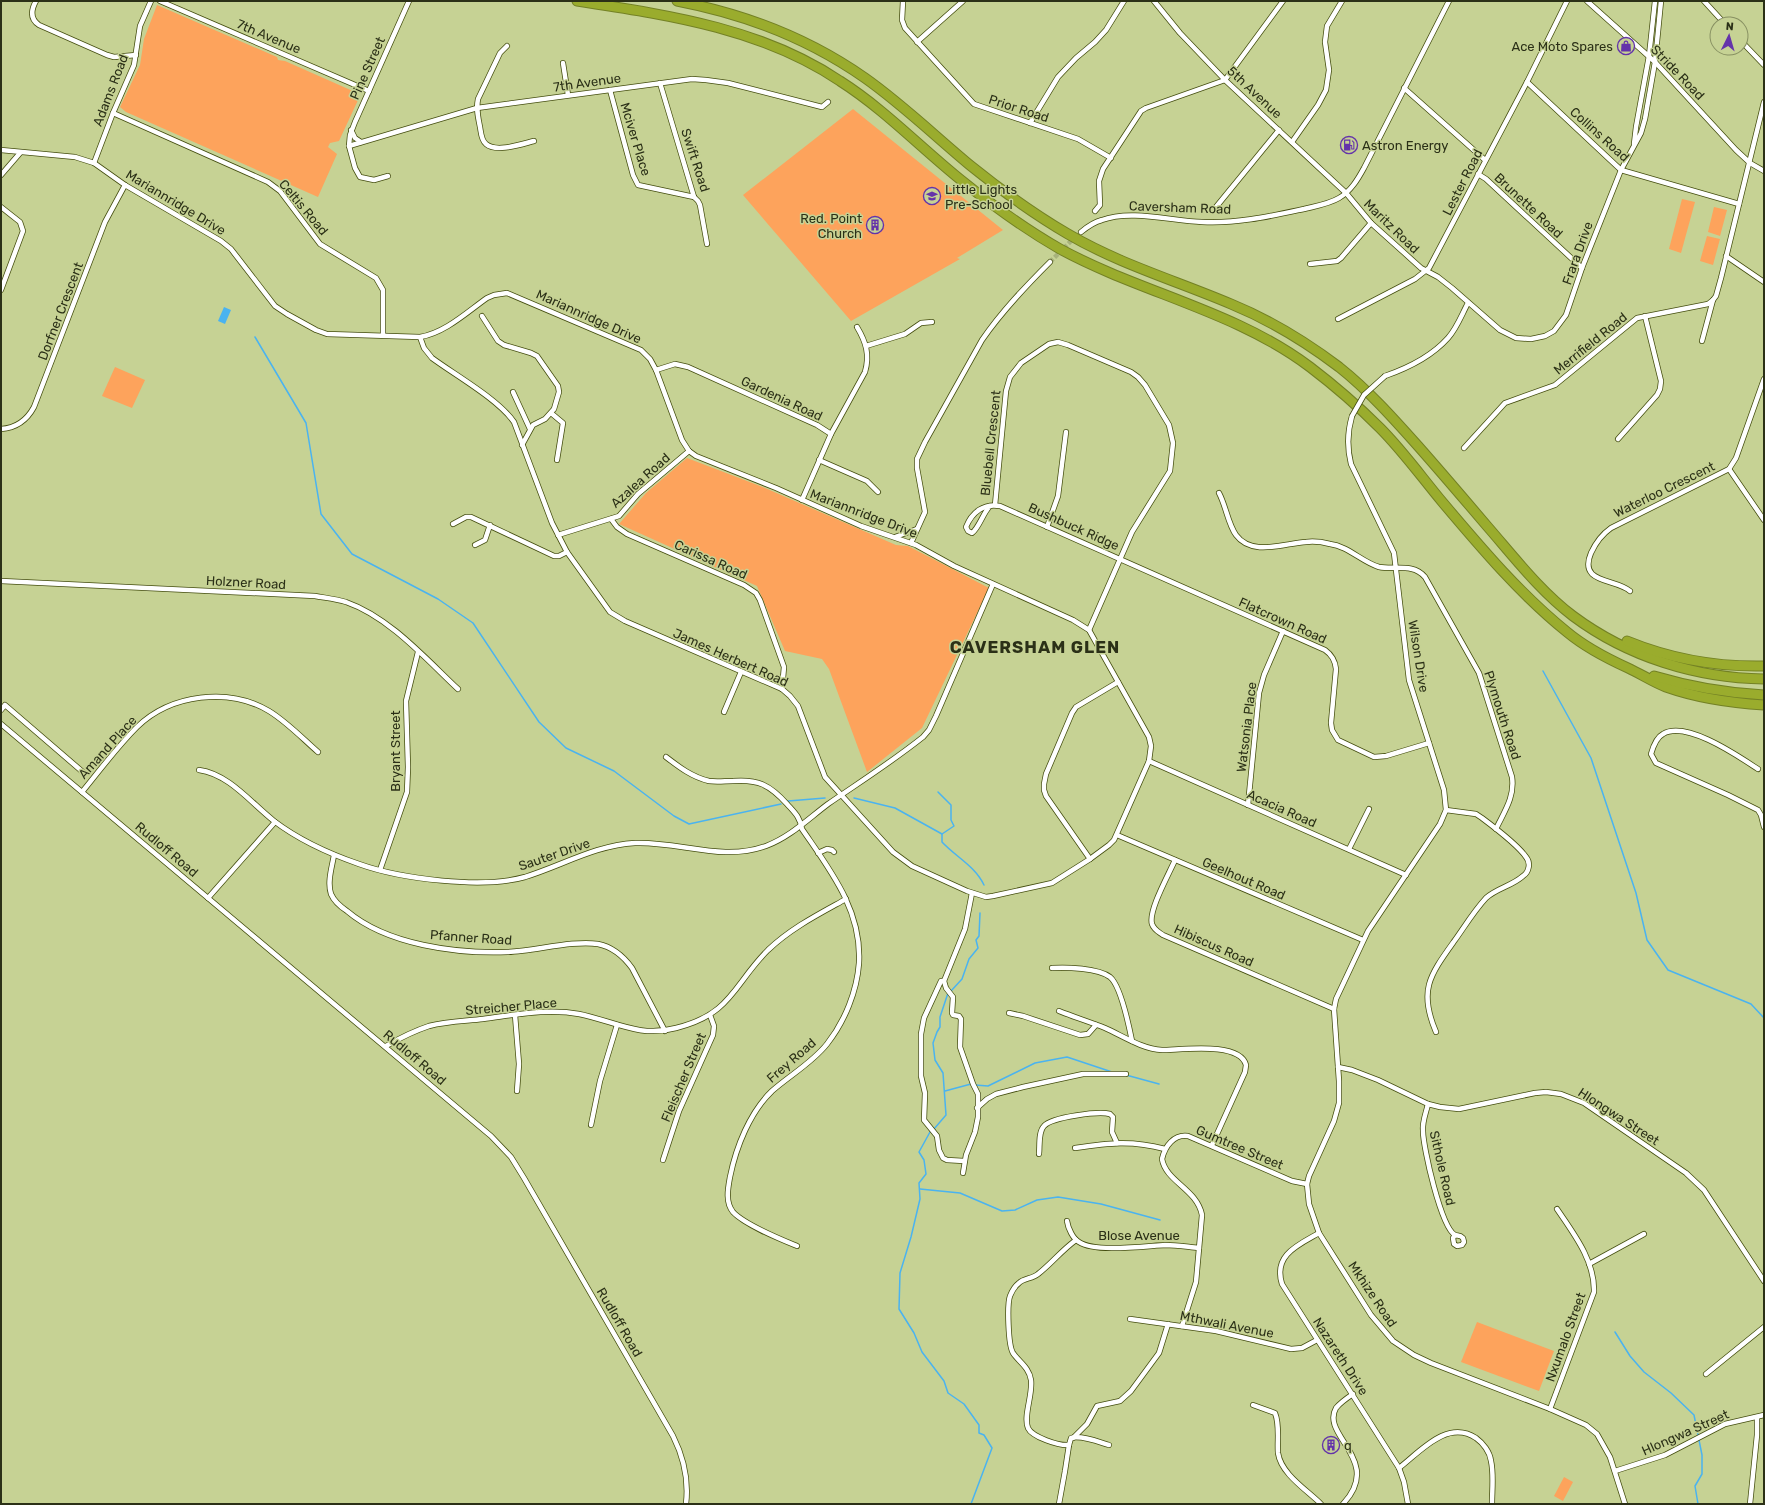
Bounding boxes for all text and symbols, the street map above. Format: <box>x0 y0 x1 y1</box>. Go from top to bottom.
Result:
street label: 7th Avenue <box>235 16 303 57</box>
north arrow <box>1709 16 1749 56</box>
text: N <box>1725 20 1734 33</box>
street label: Pine Street <box>347 34 388 102</box>
shop icon: Ace Moto Spares <box>1616 36 1636 56</box>
place label: Ace Moto Spares <box>1512 39 1613 54</box>
street label: Stride Road <box>1648 42 1707 103</box>
street label: Adams Road <box>90 52 131 128</box>
street label: 5th Avenue <box>1224 63 1285 121</box>
street label: 7th Avenue <box>552 70 622 95</box>
street label: Prior Road <box>987 92 1051 125</box>
street label: Mciver Place <box>617 101 654 178</box>
street label: Collins Road <box>1567 104 1632 165</box>
street label: Swift Road <box>678 127 713 194</box>
fuel station icon: Astron Energy <box>1339 135 1359 155</box>
place label: Astron Energy <box>1362 138 1449 154</box>
street label: Lester Road <box>1439 147 1485 218</box>
street label: Mariannridge Drive <box>123 167 228 239</box>
street label: Brunette Road <box>1491 170 1566 241</box>
street label: Celtis Road <box>276 176 331 238</box>
place label: Little Lights Pre-School <box>945 182 1017 212</box>
school or university icon: Little Lights Pre-School <box>922 186 942 206</box>
street label: Maritz Road <box>1361 196 1423 257</box>
street label: Caversham Road <box>1129 198 1231 217</box>
place label: Red. Point Church <box>800 211 862 241</box>
building icon: Red. Point Church <box>865 215 885 235</box>
street label: Frara Drive <box>1559 220 1596 287</box>
street label: Dorfner Crescent <box>35 260 86 362</box>
street label: Mariannridge Drive <box>533 286 644 347</box>
street label: Merrifield Road <box>1551 309 1630 378</box>
street label: Gardenia Road <box>739 373 825 424</box>
street label: Bluebell Crescent <box>977 389 1004 497</box>
street label: Azalea Road <box>608 450 673 511</box>
street label: Waterloo Crescent <box>1611 458 1717 520</box>
street label: Mariannridge Drive <box>808 486 920 542</box>
street label: Bushbuck Ridge <box>1026 500 1122 554</box>
street label: Carissa Road <box>672 537 750 582</box>
street label: Holzner Road <box>205 573 286 592</box>
street label: Flatcrown Road <box>1237 594 1329 647</box>
street label: Wilson Drive <box>1405 619 1432 693</box>
street label: James Herbert Road <box>671 625 791 690</box>
district label: CAVERSHAM GLEN <box>950 637 1120 657</box>
street label: Plymouth Road <box>1481 669 1524 761</box>
street label: Watsonia Place <box>1234 681 1259 773</box>
street label: Bryant Street <box>388 710 403 792</box>
street label: Amand Place <box>75 713 140 782</box>
street label: Acacia Road <box>1245 786 1319 830</box>
street label: Rudloff Road <box>132 819 201 880</box>
street label: Sauter Drive <box>516 835 592 874</box>
street label: Geelhout Road <box>1200 854 1288 903</box>
street label: Hibiscus Road <box>1172 921 1256 970</box>
street label: Pfanner Road <box>429 927 512 948</box>
street label: Streicher Place <box>465 995 557 1018</box>
street label: Rudloff Road <box>380 1027 449 1088</box>
street label: Fleischer Street <box>658 1030 709 1124</box>
street label: Frey Road <box>764 1035 819 1086</box>
street label: Hlongwa Street <box>1575 1085 1662 1149</box>
street label: Gumtree Street <box>1194 1122 1286 1173</box>
street label: Sithole Road <box>1427 1129 1458 1207</box>
street label: Blose Avenue <box>1098 1228 1180 1243</box>
street label: Mkhize Road <box>1345 1259 1400 1330</box>
street label: Rudloff Road <box>594 1285 645 1359</box>
street label: Nxumalo Street <box>1542 1290 1589 1384</box>
street label: Mthwali Avenue <box>1179 1308 1275 1341</box>
street label: Nazareth Drive <box>1310 1315 1371 1398</box>
street label: Hlongwa Street <box>1639 1407 1731 1459</box>
building icon: q <box>1321 1435 1341 1455</box>
place label: q <box>1344 1438 1352 1453</box>

